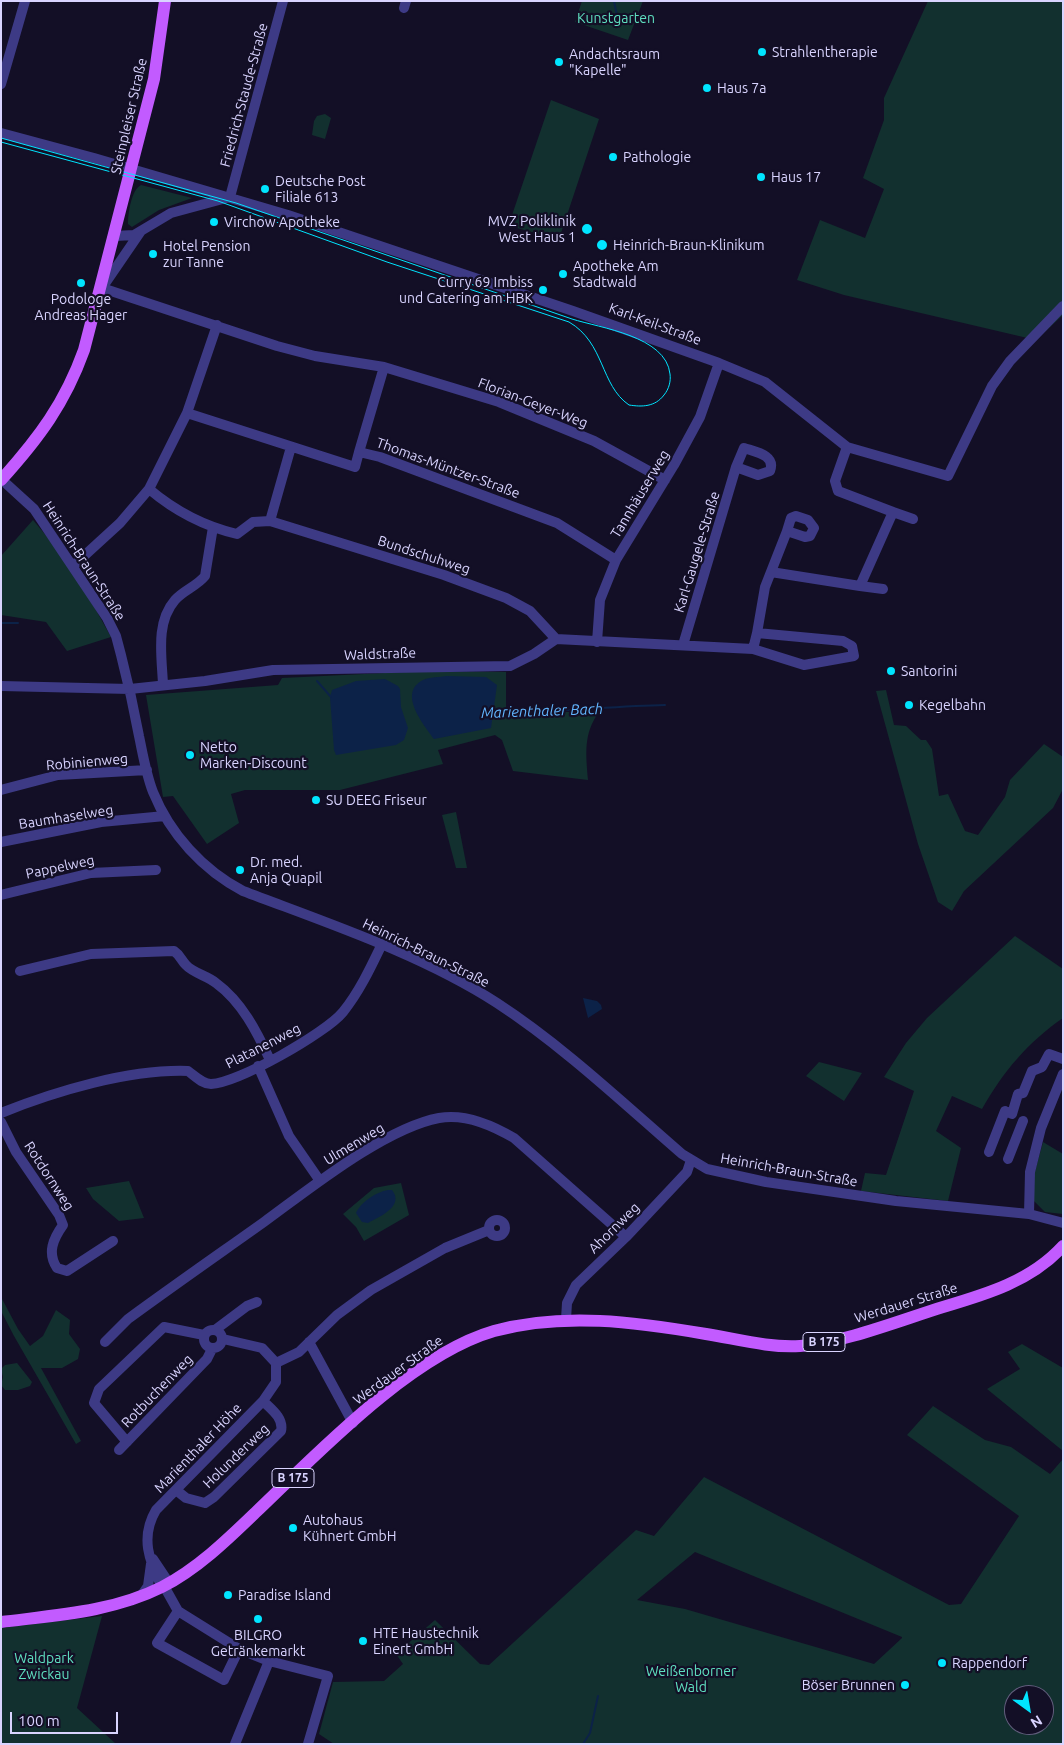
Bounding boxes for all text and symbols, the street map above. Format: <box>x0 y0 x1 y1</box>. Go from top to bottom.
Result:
park label: Kunstgarten <box>577 10 655 26</box>
street label: Friedrich-Staude-Straße <box>217 21 271 169</box>
place label: Strahlentherapie <box>772 44 878 60</box>
place label: Andachtsraum "Kapelle" <box>569 46 660 78</box>
marker: Strahlentherapie <box>756 46 768 58</box>
street label: Steinpleiser Straße <box>107 56 151 176</box>
marker: Andachtsraum "Kapelle" <box>553 56 565 68</box>
place label: Haus 7a <box>717 80 766 96</box>
marker: Haus 7a <box>701 82 713 94</box>
place label: Pathologie <box>623 149 691 165</box>
marker: Pathologie <box>607 151 619 163</box>
place label: Haus 17 <box>771 169 821 185</box>
marker: Haus 17 <box>755 171 767 183</box>
place label: Deutsche Post Filiale 613 <box>275 173 366 206</box>
marker: Deutsche Post Filiale 613 <box>259 183 271 195</box>
place label: MVZ Poliklinik West Haus 1 <box>488 213 576 246</box>
place label: Virchow Apotheke <box>224 214 340 230</box>
marker: Virchow Apotheke <box>208 216 220 228</box>
marker: MVZ Poliklinik West Haus 1 <box>580 222 594 236</box>
place label: Heinrich-Braun-Klinikum <box>613 237 765 253</box>
place label: Hotel Pension zur Tanne <box>163 238 250 270</box>
marker: Heinrich-Braun-Klinikum <box>595 238 609 252</box>
marker: Hotel Pension zur Tanne <box>147 248 159 260</box>
place label: Apotheke Am Stadtwald <box>573 258 659 290</box>
marker: Apotheke Am Stadtwald <box>557 268 569 280</box>
place label: Curry 69 Imbiss und Catering am HBK <box>399 274 533 306</box>
marker: Podologe Andreas Hager <box>75 277 87 289</box>
marker: Curry 69 Imbiss und Catering am HBK <box>537 284 549 296</box>
place label: Podologe Andreas Hager <box>35 291 127 324</box>
street label: Karl-Keil-Straße <box>606 299 704 349</box>
street label: Florian-Geyer-Weg <box>476 374 590 432</box>
street label: Thomas-Müntzer-Straße <box>374 434 522 502</box>
street label: Tannhäuserweg <box>607 447 673 541</box>
street label: Karl-Gaugele-Straße <box>671 489 723 615</box>
street label: Heinrich-Braun-Straße <box>39 498 129 624</box>
street label: Bundschuhweg <box>376 532 472 578</box>
street label: Waldstraße <box>344 644 416 664</box>
place label: Santorini <box>901 663 957 679</box>
marker: Santorini <box>885 665 897 677</box>
place label: Kegelbahn <box>919 697 986 713</box>
marker: Kegelbahn <box>903 699 915 711</box>
water label: Marienthaler Bach <box>481 700 603 722</box>
place label: Netto Marken-Discount <box>200 739 307 772</box>
marker: Netto Marken-Discount <box>184 749 196 761</box>
street label: Robinienweg <box>45 750 129 774</box>
place label: SU DEEG Friseur <box>326 792 427 808</box>
marker: SU DEEG Friseur <box>310 794 322 806</box>
street label: Baumhaselweg <box>18 801 114 833</box>
street label: Pappelweg <box>24 852 96 882</box>
place label: Dr. med. Anja Quapil <box>250 854 322 886</box>
marker: Dr. med. Anja Quapil <box>234 864 246 876</box>
street label: Heinrich-Braun-Straße <box>360 915 492 991</box>
street label: Platanenweg <box>223 1020 303 1072</box>
street label: Ulmenweg <box>321 1119 387 1169</box>
street label: Rotdornweg <box>21 1138 77 1214</box>
street label: Heinrich-Braun-Straße <box>719 1150 859 1190</box>
street label: Ahornweg <box>585 1199 643 1257</box>
street label: Werdauer Straße <box>852 1279 960 1327</box>
street label: Werdauer Straße <box>350 1332 446 1408</box>
road number: B 175 <box>803 1332 845 1351</box>
street label: Rotbuchenweg <box>118 1351 196 1431</box>
street label: Marienthaler Höhe <box>151 1400 245 1496</box>
street label: Holunderweg <box>199 1420 273 1492</box>
road number: B 175 <box>272 1469 314 1488</box>
place label: Autohaus Kühnert GmbH <box>303 1512 397 1544</box>
marker: Autohaus Kühnert GmbH <box>287 1522 299 1534</box>
place label: Paradise Island <box>238 1587 331 1603</box>
marker: Paradise Island <box>222 1589 234 1601</box>
marker: BILGRO Getränkemarkt <box>252 1613 264 1625</box>
place label: HTE Haustechnik Einert GmbH <box>373 1625 479 1658</box>
place label: BILGRO Getränkemarkt <box>211 1627 305 1660</box>
marker: HTE Haustechnik Einert GmbH <box>357 1635 369 1647</box>
park label: Waldpark Zwickau <box>14 1650 74 1682</box>
place label: Rappendorf <box>952 1655 1027 1671</box>
marker: Rappendorf <box>936 1657 948 1669</box>
park label: Weißenborner Wald <box>646 1663 736 1695</box>
place label: Böser Brunnen <box>802 1677 895 1693</box>
marker: Böser Brunnen <box>899 1679 911 1691</box>
north arrow <box>1004 1685 1054 1735</box>
scale bar <box>12 1702 120 1734</box>
text: 100 m <box>18 1712 60 1729</box>
text: N <box>1028 1712 1045 1731</box>

